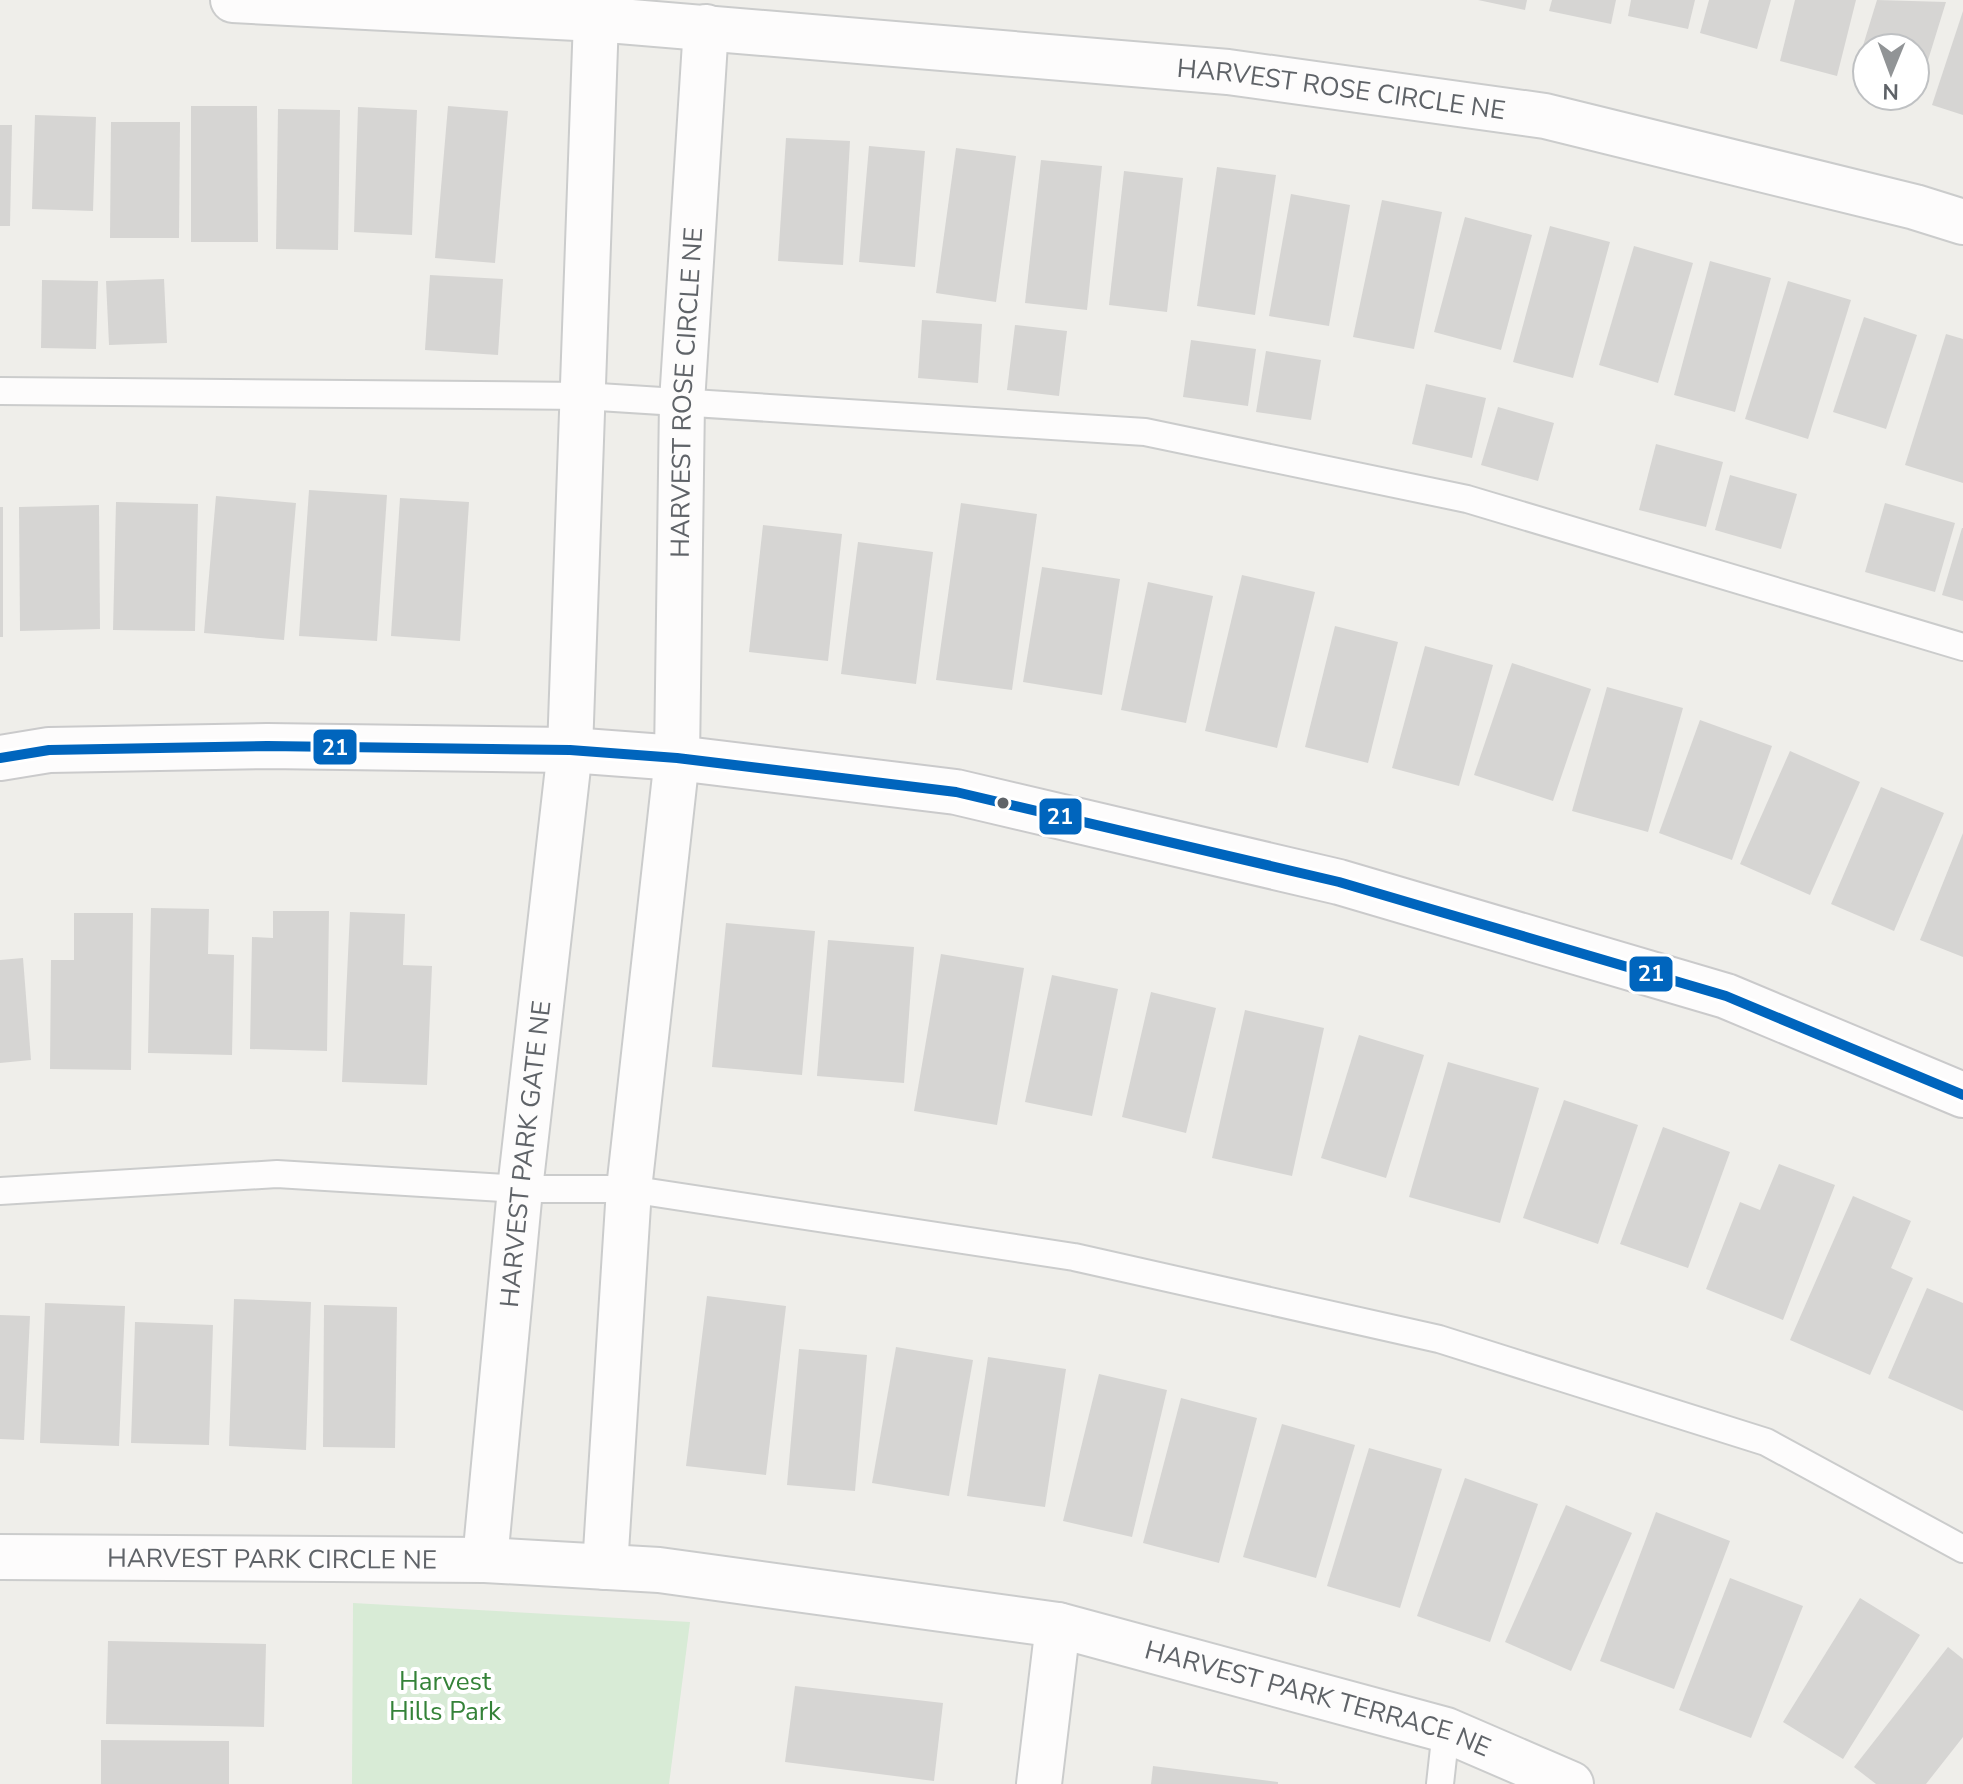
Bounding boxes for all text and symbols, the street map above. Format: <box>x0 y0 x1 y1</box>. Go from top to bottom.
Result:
north arrow <box>1851 32 1931 112</box>
street label: HARVEST ROSE CIRCLE NE <box>1175 51 1507 128</box>
text: N <box>1882 76 1899 106</box>
street label: HARVEST ROSE CIRCLE NE <box>663 226 711 558</box>
line badge: 21 <box>312 728 358 766</box>
text: 21 <box>322 733 348 763</box>
unlabelled marker <box>995 795 1011 811</box>
line badge: 21 <box>1038 797 1083 836</box>
text: 21 <box>1047 802 1073 832</box>
line badge: 21 <box>1628 955 1674 993</box>
text: 21 <box>1638 959 1664 989</box>
street label: HARVEST PARK GATE NE <box>492 999 559 1309</box>
street label: HARVEST PARK CIRCLE NE <box>107 1541 437 1578</box>
street label: HARVEST PARK TERRACE NE <box>1141 1632 1496 1765</box>
park label: Harvest Hills Park <box>389 1664 502 1729</box>

